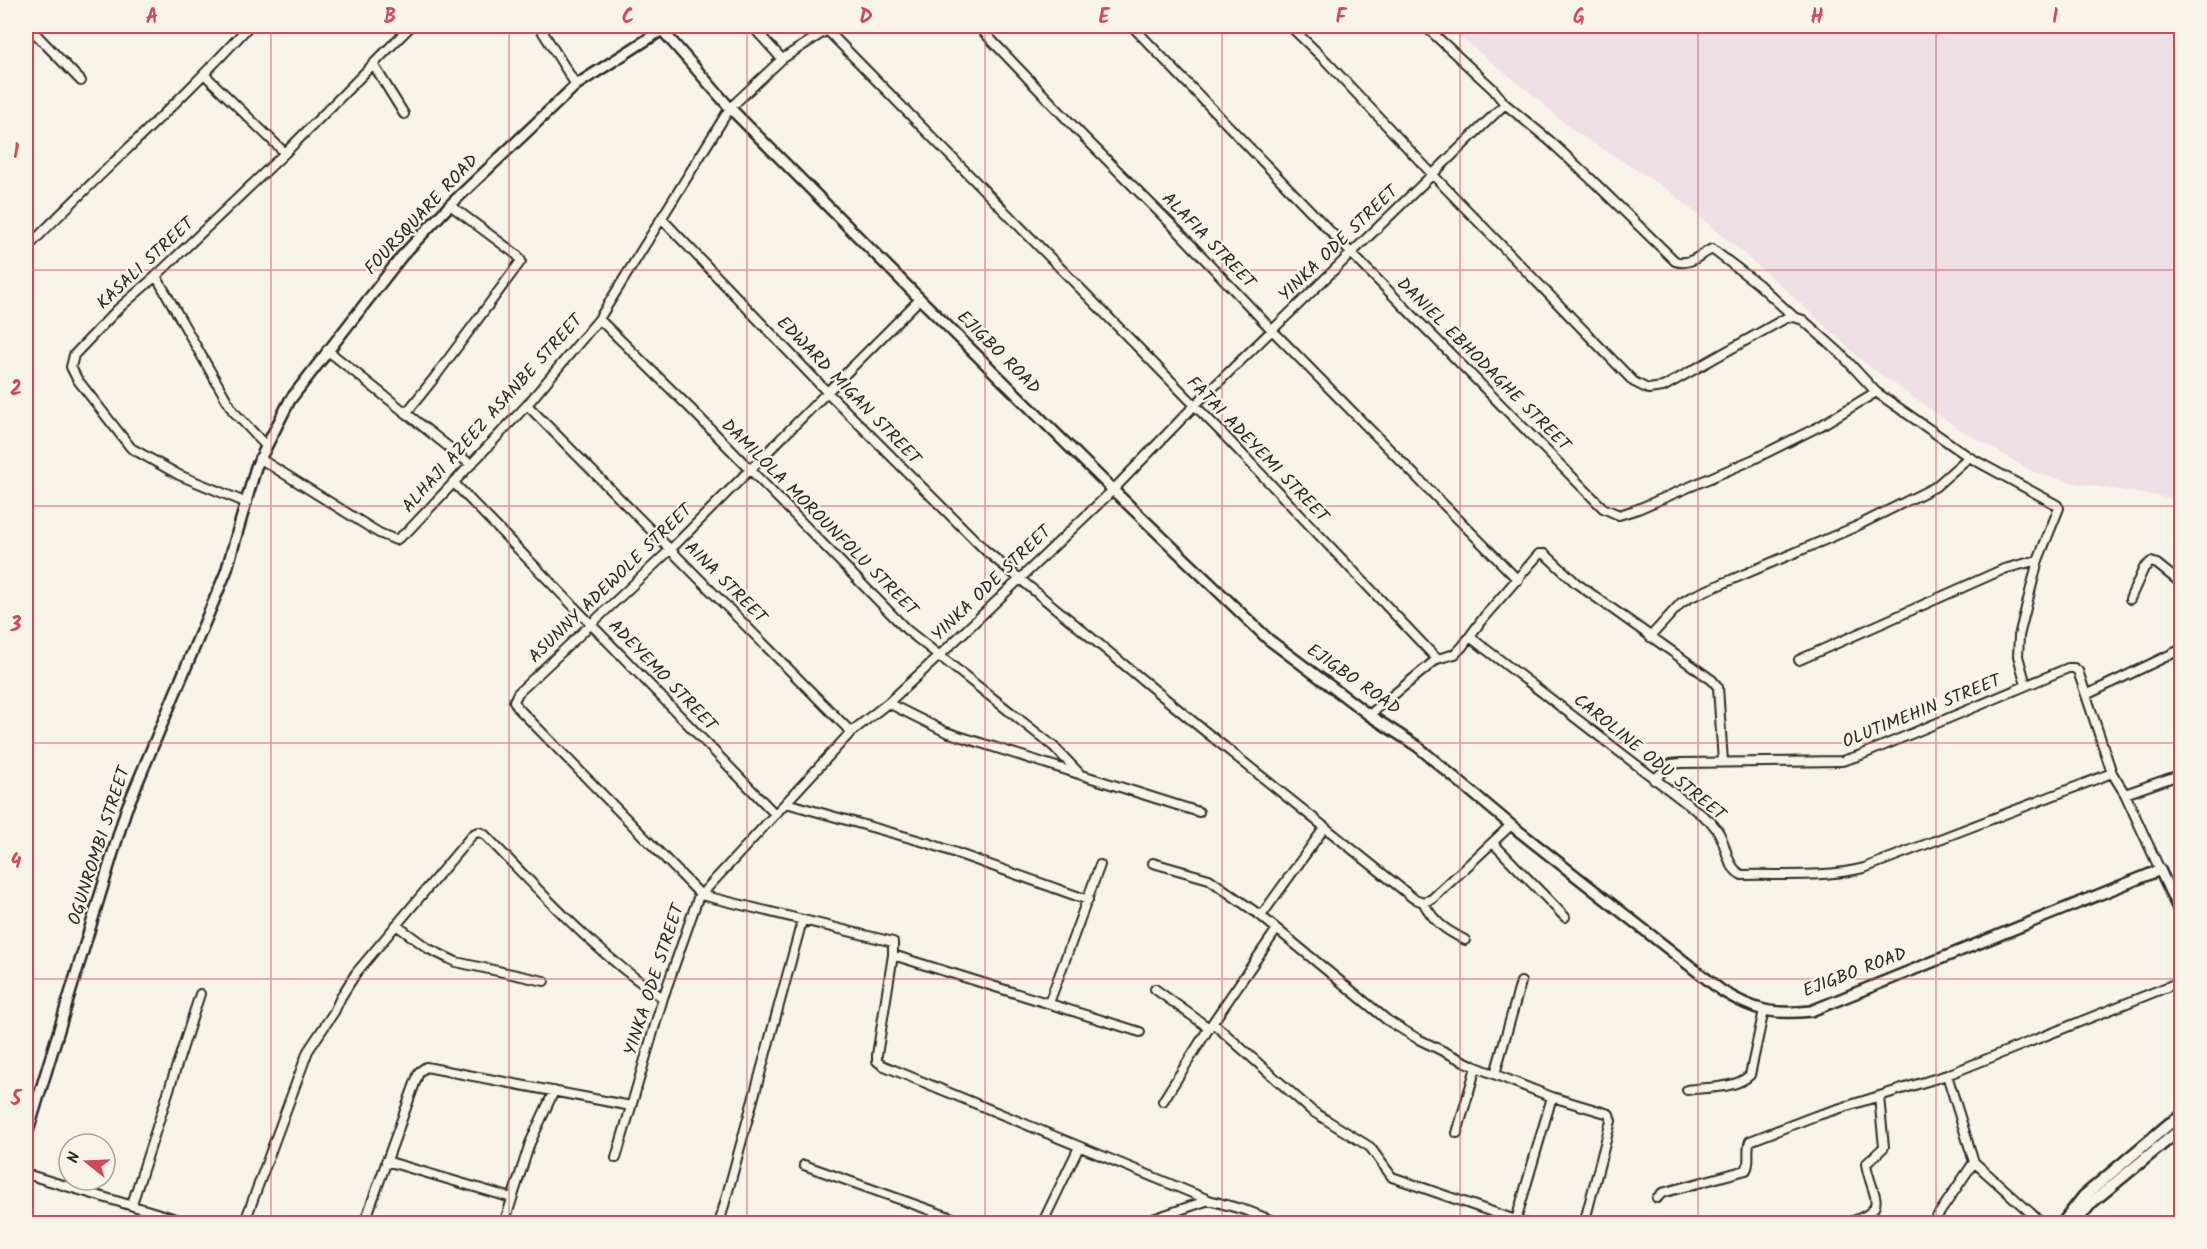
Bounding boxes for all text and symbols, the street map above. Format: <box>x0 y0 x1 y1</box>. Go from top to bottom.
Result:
text: A <box>146 2 158 34</box>
text: B <box>384 2 396 34</box>
text: C <box>622 2 634 34</box>
text: D <box>859 2 873 34</box>
text: E <box>1098 2 1110 34</box>
text: F <box>1336 2 1348 34</box>
text: G <box>1573 2 1585 34</box>
text: H <box>1810 2 1824 34</box>
text: I <box>2052 2 2058 34</box>
text: 1 <box>13 137 19 169</box>
street label: FOURSQUARE ROAD <box>358 147 486 282</box>
street label: YINKA ODE STREET <box>1272 178 1407 309</box>
street label: ALAFIA STREET <box>1154 186 1263 297</box>
street label: KASALI STREET <box>90 210 203 317</box>
street label: DANIEL EBHODAGHE STREET <box>1389 271 1578 460</box>
street label: EJIGBO ROAD <box>949 304 1047 402</box>
street label: ALHAJI AZEEZ ASANBE STREET <box>395 307 592 520</box>
street label: EDWARD MIGAN STREET <box>769 310 928 473</box>
street label: FATAI ADEYEMI STREET <box>1179 370 1336 531</box>
text: 2 <box>10 374 22 406</box>
street label: DAMILOLA MOROUNFOLU STREET <box>713 412 926 625</box>
street label: ASUNNY ADEWOLE STREET <box>522 496 701 671</box>
street label: YINKA ODE STREET <box>925 518 1060 649</box>
street label: AINA STREET <box>677 535 774 632</box>
text: 3 <box>10 610 22 642</box>
street label: ADEYEMO STREET <box>601 613 724 740</box>
street label: EJIGBO ROAD <box>1300 637 1406 723</box>
street label: OLUTIMEHIN STREET <box>1838 666 2007 757</box>
street label: CAROLINE ODU STREET <box>1566 687 1733 830</box>
street label: OGUNROMBI STREET <box>61 762 140 929</box>
text: 4 <box>11 847 22 879</box>
street label: YINKA ODE STREET <box>617 899 694 1059</box>
street label: EJIGBO ROAD <box>1799 940 1912 1006</box>
text: 5 <box>10 1084 23 1116</box>
north arrow <box>57 1132 117 1192</box>
text: N <box>61 1149 88 1166</box>

